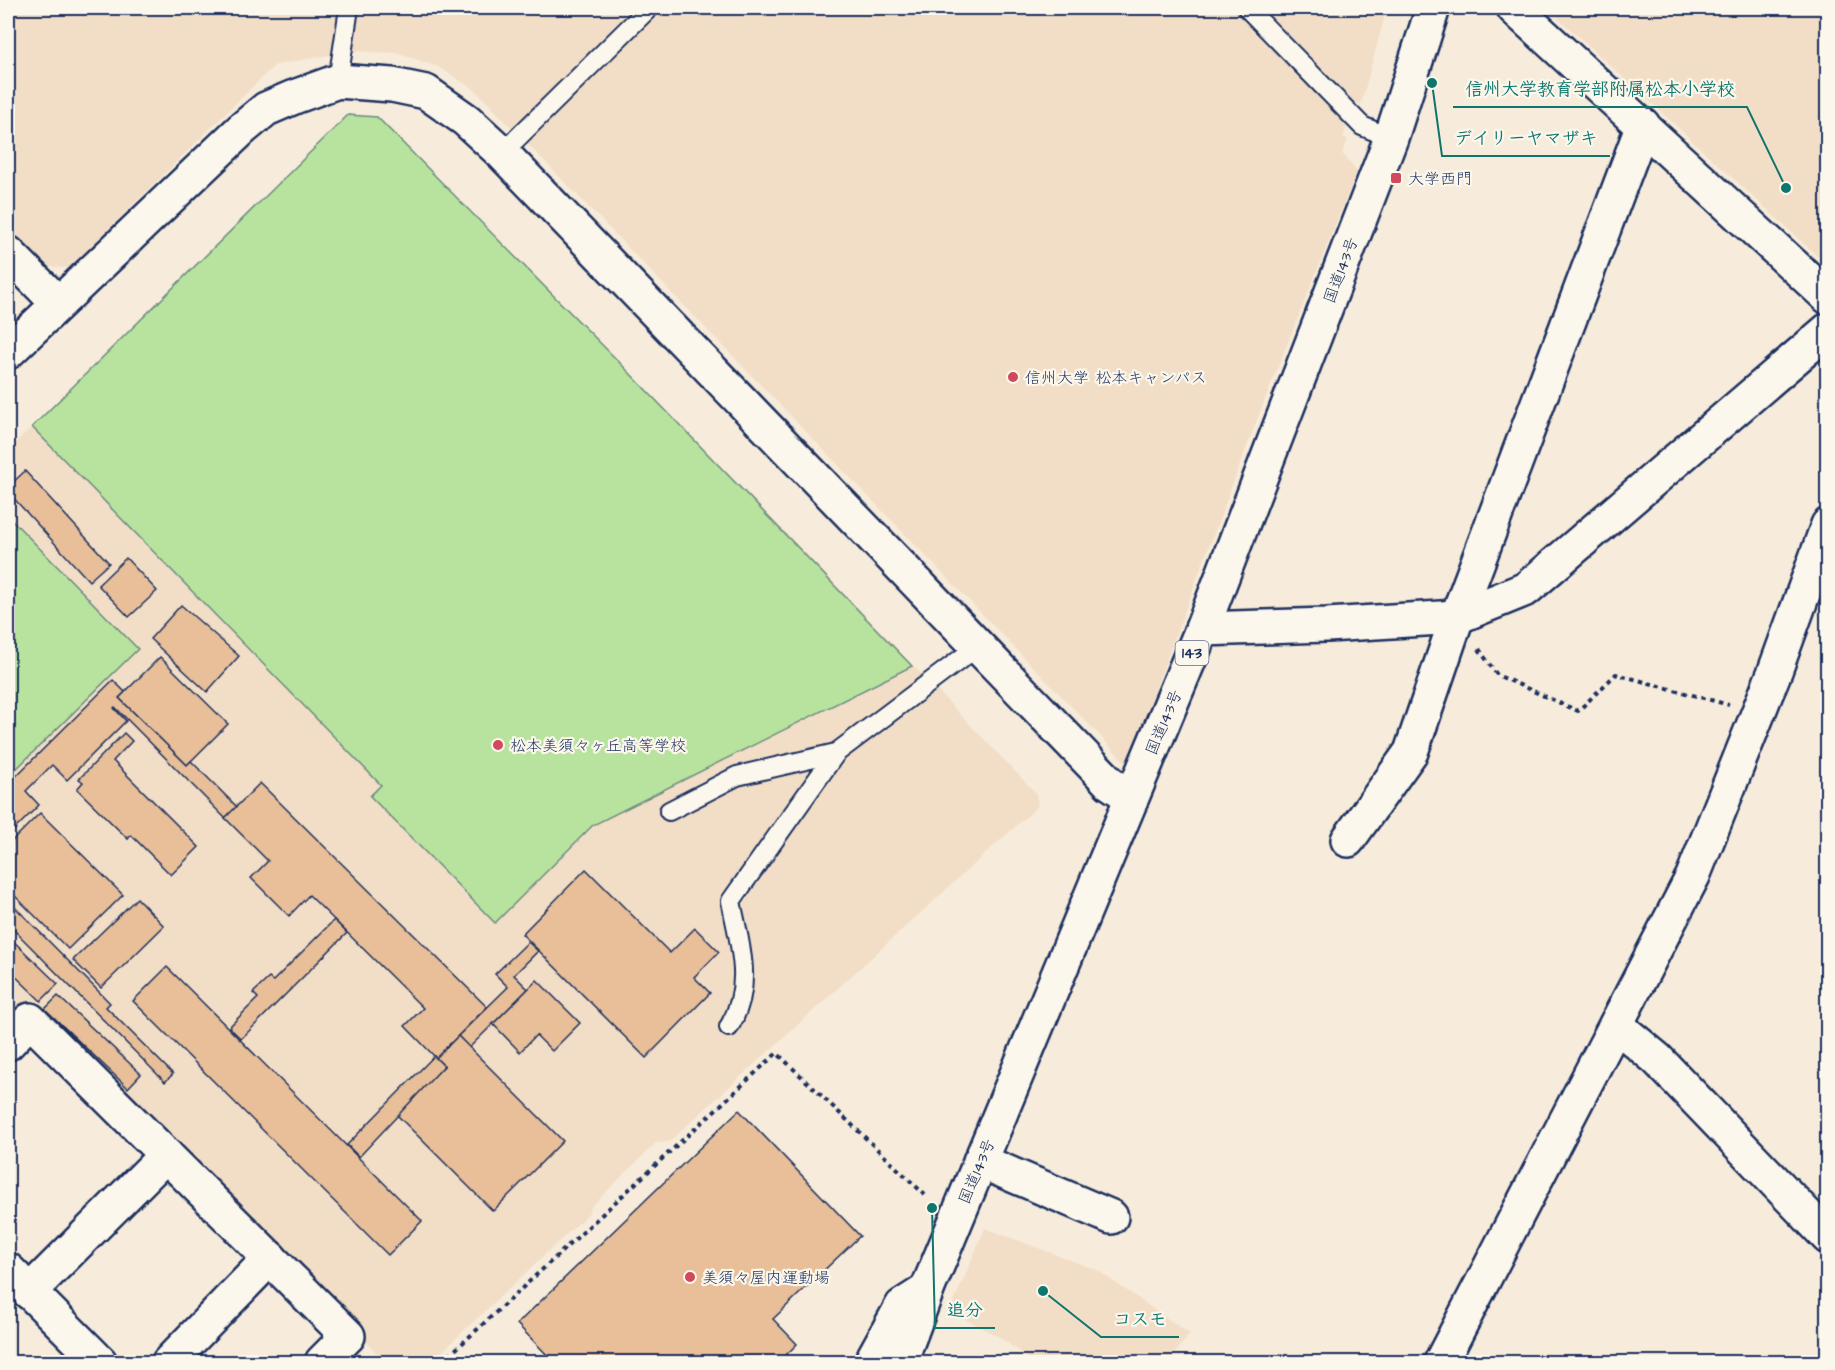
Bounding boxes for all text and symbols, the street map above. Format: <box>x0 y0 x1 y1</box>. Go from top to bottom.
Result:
callout: 信州大学教育学部附属松本小学校 <box>1453 71 1747 107</box>
text: 信州大学教育学部附属松本小学校 <box>1465 77 1735 102</box>
callout: デイリーヤマザキ <box>1442 120 1610 156</box>
text: デイリーヤマザキ <box>1454 126 1598 151</box>
place label: 大学西門 <box>1408 168 1472 190</box>
marker: 大学西門 <box>1389 171 1403 185</box>
street label: 国道143号 <box>1318 234 1364 307</box>
place label: 信州大学 松本キャンパス <box>1025 367 1207 389</box>
marker: 信州大学 松本キャンパス <box>1006 370 1020 384</box>
road number: 143 <box>1176 641 1208 665</box>
street label: 国道143号 <box>1140 686 1188 758</box>
place label: 松本美須々ヶ丘高等学校 <box>510 735 686 757</box>
marker: 松本美須々ヶ丘高等学校 <box>491 738 505 752</box>
street label: 国道143号 <box>953 1135 1001 1207</box>
place label: 美須々屋内運動場 <box>702 1267 830 1289</box>
marker: 美須々屋内運動場 <box>683 1270 697 1284</box>
callout: 追分 <box>935 1292 995 1328</box>
text: 追分 <box>947 1298 983 1323</box>
callout: コスモ <box>1101 1301 1179 1337</box>
text: コスモ <box>1113 1307 1167 1332</box>

